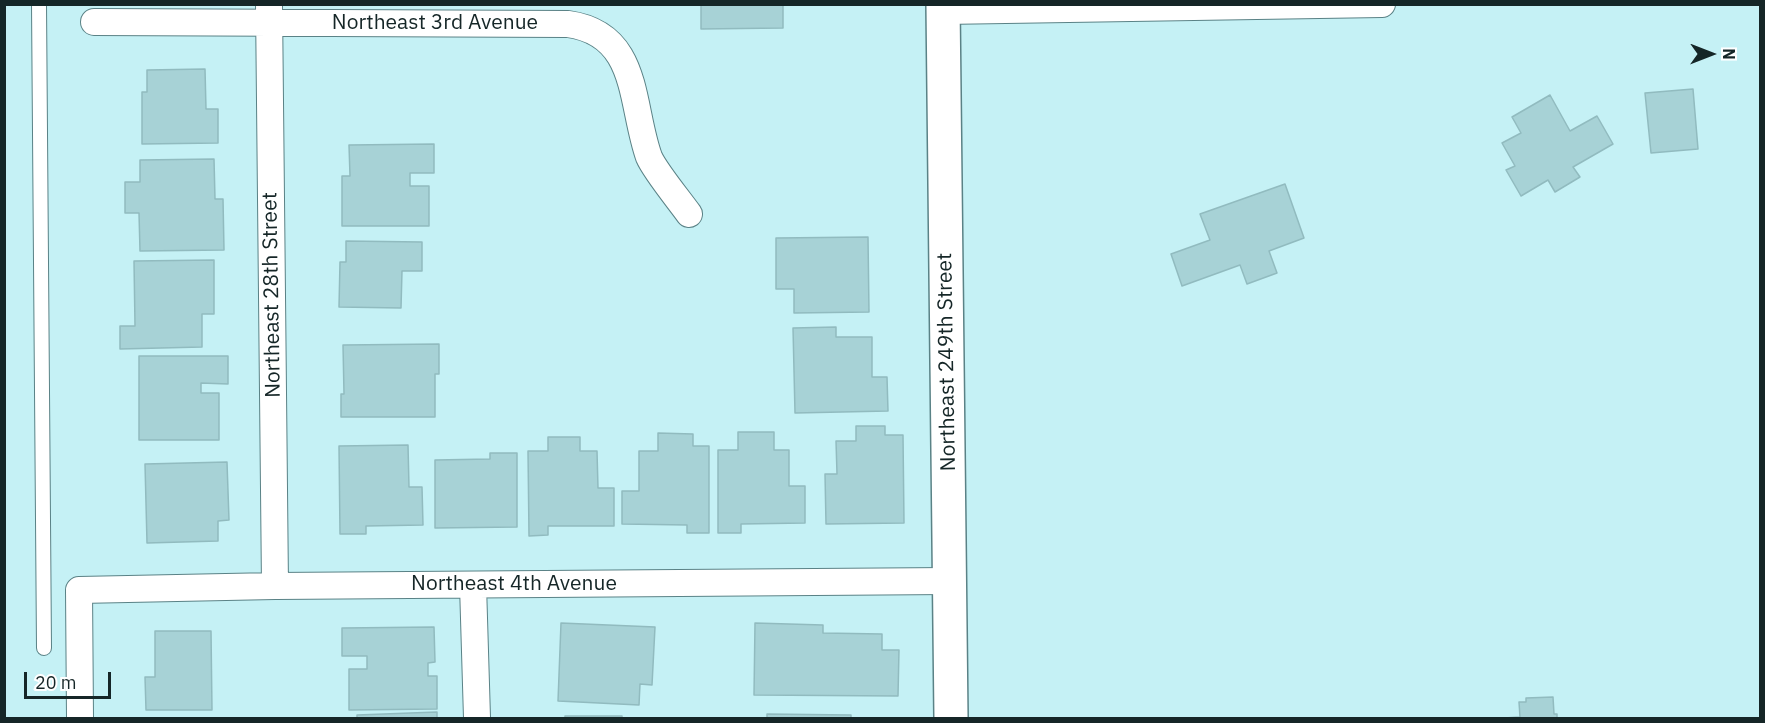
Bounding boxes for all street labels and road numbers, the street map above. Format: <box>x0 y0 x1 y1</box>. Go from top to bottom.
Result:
street label: Northeast 3rd Avenue <box>332 10 538 36</box>
street label: Northeast 28th Street <box>258 192 286 398</box>
street label: Northeast 249th Street <box>932 253 962 471</box>
street label: Northeast 4th Avenue <box>411 571 617 597</box>

